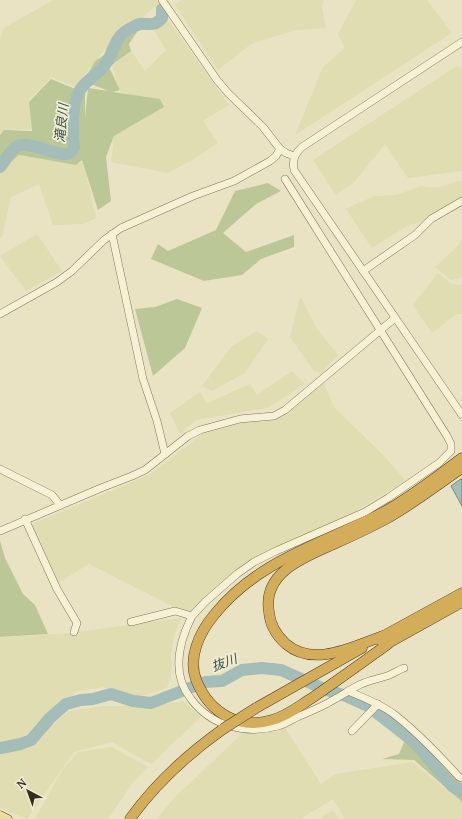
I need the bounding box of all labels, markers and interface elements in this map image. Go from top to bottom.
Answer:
water label: 滝良川 [50,101,72,143]
water label: 抜川 [209,648,241,675]
north arrow [8,771,48,811]
text: N [14,775,30,791]

